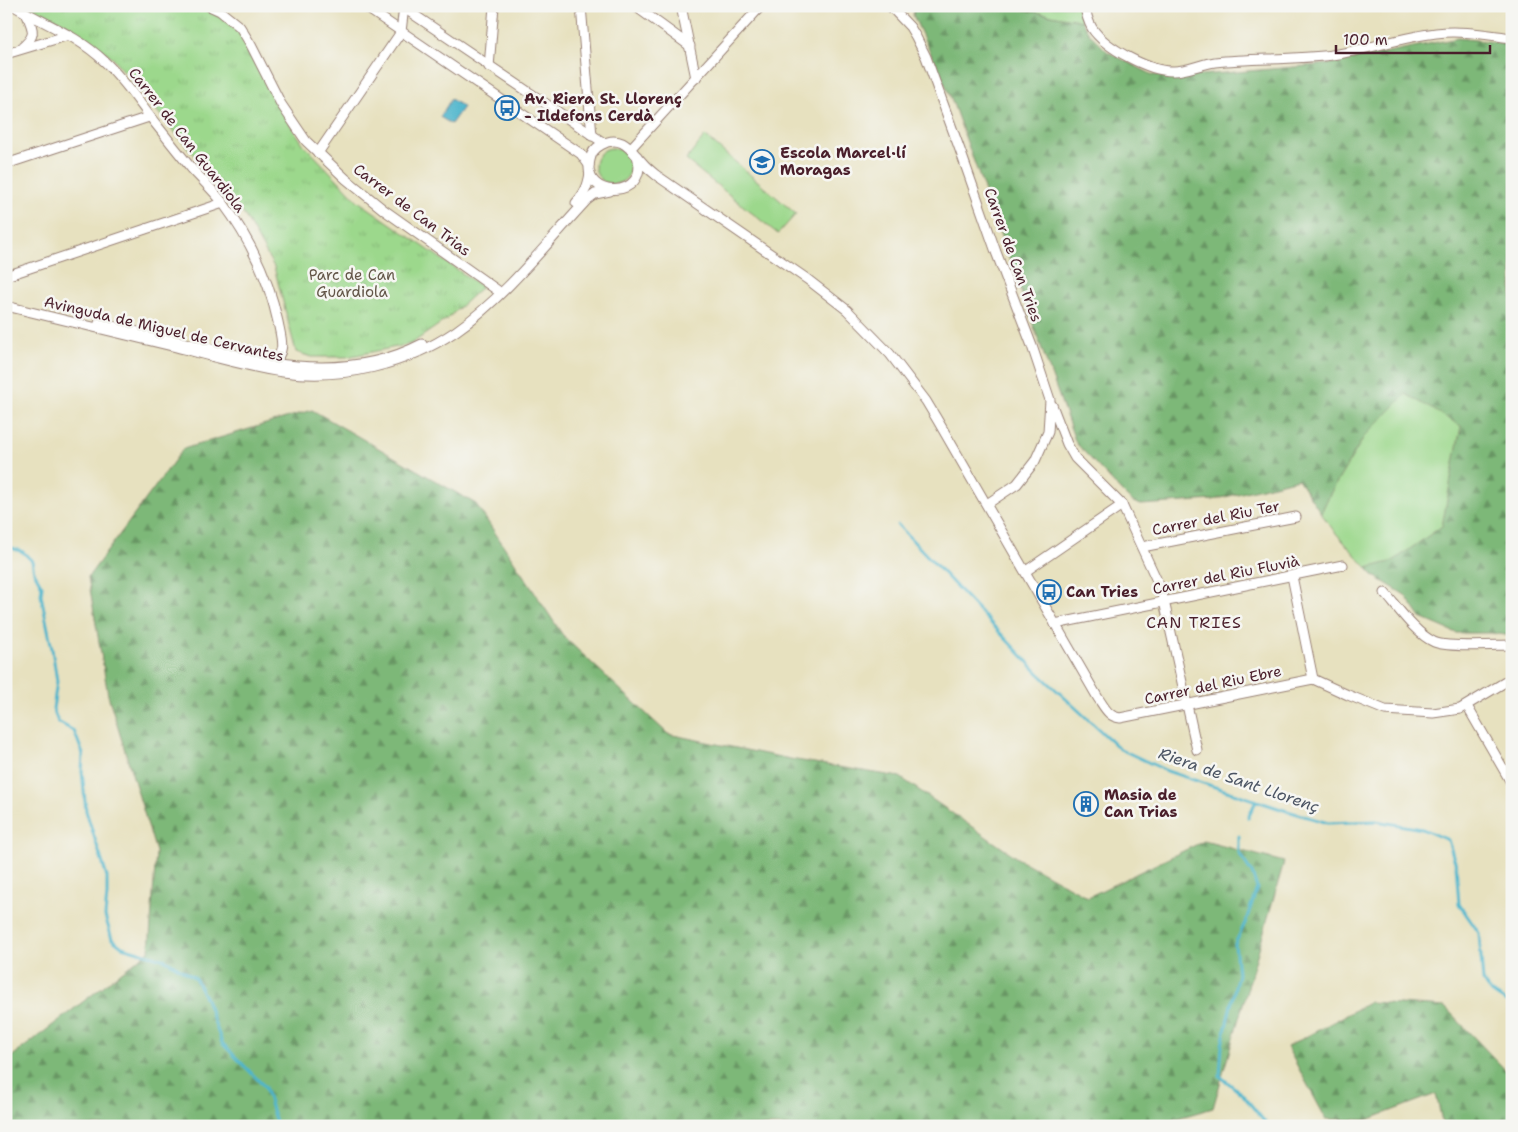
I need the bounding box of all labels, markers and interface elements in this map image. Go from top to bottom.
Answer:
scale bar [1336,22,1489,54]
text: 100 m [1343,30,1388,50]
street label: Carrer de Can Guardiola [124,63,250,217]
place label: Av. Riera St. Llorenç - Ildefons Cerdà [524,89,682,126]
bus stop icon: Av. Riera St. Llorenç - Ildefons Cerdà [494,95,520,121]
place label: Escola Marcel·lí Moragas [780,143,906,180]
school or university icon: Escola Marcel·lí Moragas [749,149,775,175]
street label: Carrer de Can Trias [349,159,475,261]
street label: Carrer de Can Tries [979,185,1047,325]
park label: Parc de Can Guardiola [309,265,395,302]
street label: Avinguda de Miguel de Cervantes [42,292,286,366]
street label: Carrer del Riu Ter [1150,496,1282,540]
street label: Carrer del Riu Fluvià [1151,551,1302,599]
bus stop icon: Can Tries [1036,579,1062,605]
place label: Can Tries [1066,582,1138,602]
district label: CAN TRIES [1146,612,1242,633]
street label: Carrer del Riu Ebre [1143,661,1283,709]
water label: Riera de Sant Llorenç [1156,743,1322,817]
place label: Masia de Can Trias [1104,785,1177,822]
building icon: Masia de Can Trias [1073,791,1099,817]

